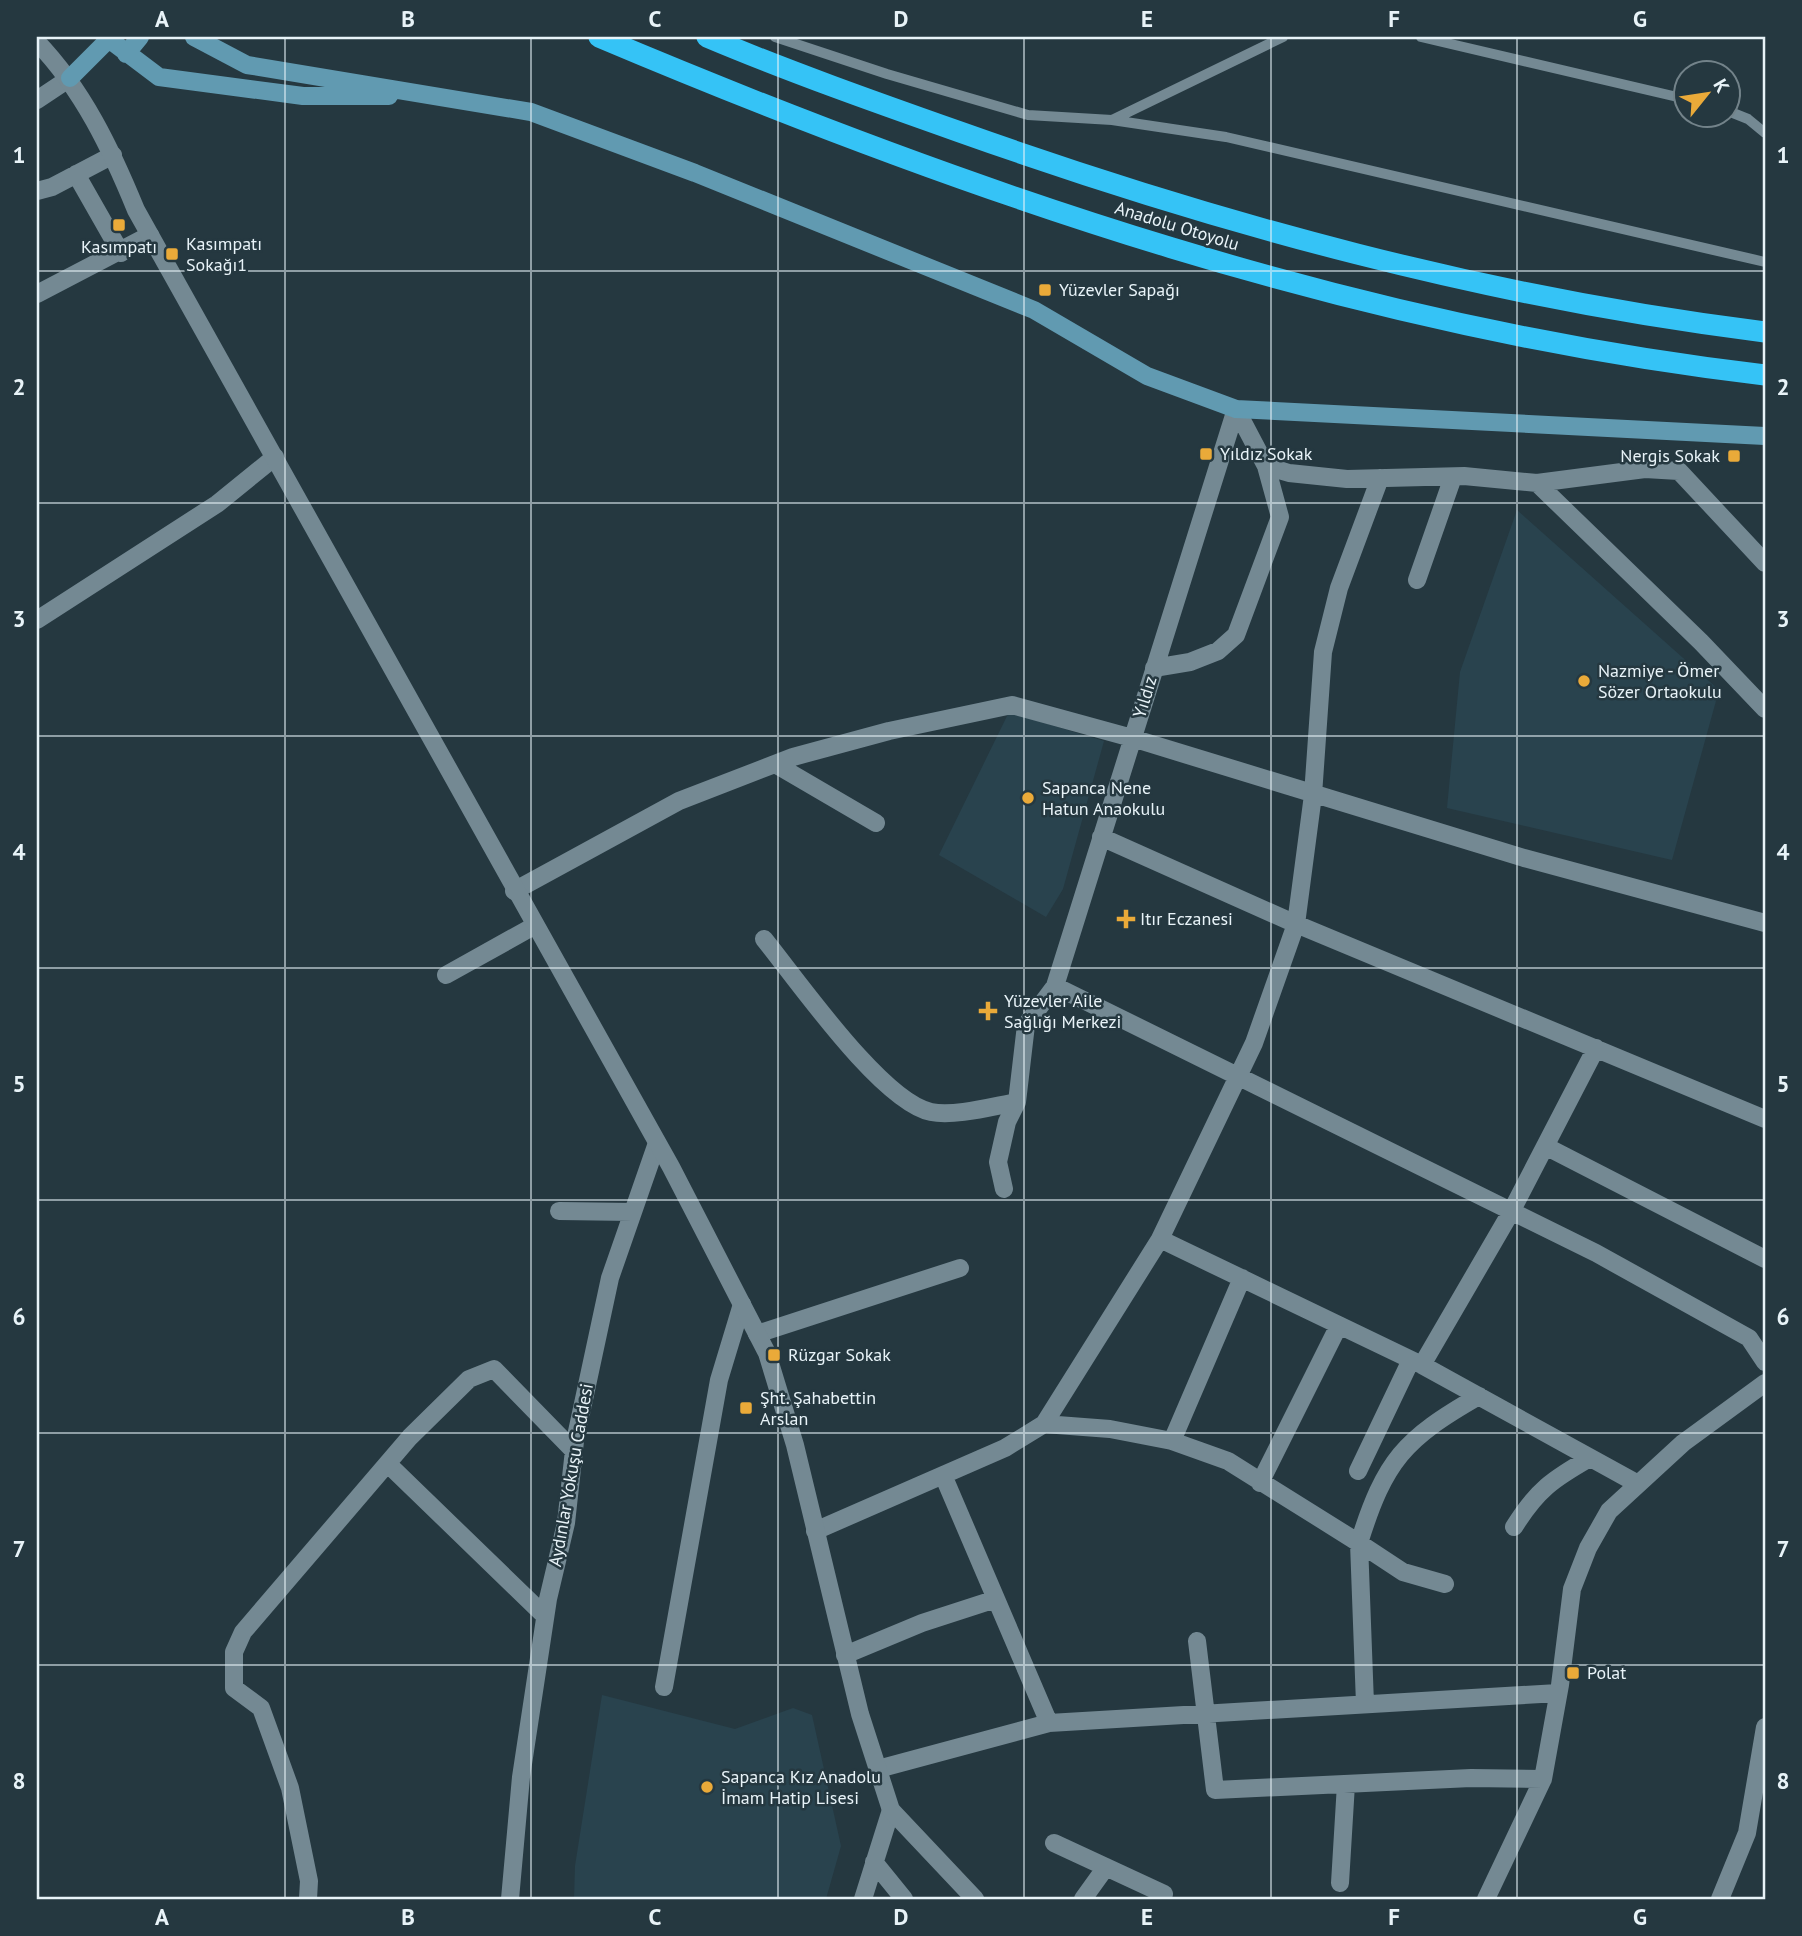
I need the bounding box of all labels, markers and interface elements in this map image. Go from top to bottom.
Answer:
text: A [155,4,169,33]
text: B [401,4,415,33]
text: C [649,4,662,33]
text: D [894,4,908,33]
text: E [1141,4,1153,33]
text: F [1388,4,1400,33]
text: G [1633,4,1647,33]
north arrow [1672,60,1742,130]
text: K [1708,74,1735,97]
text: 1 [12,140,26,169]
text: 1 [1776,140,1790,169]
street label: Anadolu Otoyolu [1112,196,1242,255]
marker: Kasımpatı [111,217,127,233]
place label: Kasımpatı Sokağı1 [186,232,262,276]
place label: Kasımpatı [81,235,157,258]
marker: Kasımpatı Sokağı1 [164,246,180,262]
place label: Yüzevler Sapağı [1059,278,1180,301]
marker: Yüzevler Sapağı [1037,282,1053,298]
text: 2 [12,372,26,401]
text: 2 [1776,372,1790,401]
place label: Yıldız Sokak [1220,442,1313,465]
place label: Nergis Sokak [1620,444,1720,467]
marker: Yıldız Sokak [1198,446,1214,462]
marker: Nergis Sokak [1726,448,1742,464]
text: 3 [12,604,26,633]
text: 3 [1776,604,1790,633]
place label: Nazmiye - Ömer Sözer Ortaokulu [1598,659,1722,703]
street label: Yıldız [1127,673,1162,721]
marker: Nazmiye - Ömer Sözer Ortaokulu [1576,673,1592,689]
place label: Sapanca Nene Hatun Anaokulu [1042,776,1165,820]
marker: Sapanca Nene Hatun Anaokulu [1020,790,1036,806]
text: 4 [12,837,26,866]
text: 4 [1776,837,1790,866]
place label: Itır Eczanesi [1140,907,1233,930]
marker: Itır Eczanesi [1118,911,1134,927]
place label: Yüzevler Aile Sağlığı Merkezi [1004,989,1121,1033]
marker: Yüzevler Aile Sağlığı Merkezi [978,1001,998,1021]
text: 5 [12,1069,26,1098]
text: 5 [1776,1069,1790,1098]
text: 6 [12,1302,26,1331]
text: 6 [1776,1302,1790,1331]
place label: Rüzgar Sokak [788,1343,891,1366]
marker: Rüzgar Sokak [766,1347,782,1363]
street label: Aydınlar Yokuşu Caddesi [543,1382,598,1568]
place label: Şht. Şahabettin Arslan [760,1386,876,1430]
marker: Şht. Şahabettin Arslan [738,1400,754,1416]
text: 7 [12,1534,26,1563]
text: 7 [1776,1534,1790,1563]
place label: Polat [1587,1661,1626,1684]
marker: Polat [1565,1665,1581,1681]
place label: Sapanca Kız Anadolu İmam Hatip Lisesi [721,1765,881,1809]
text: 8 [12,1766,26,1795]
text: 8 [1776,1766,1790,1795]
marker: Sapanca Kız Anadolu İmam Hatip Lisesi [699,1779,715,1795]
text: A [155,1902,169,1931]
text: B [401,1902,415,1931]
text: C [649,1902,662,1931]
text: D [894,1902,908,1931]
text: E [1141,1902,1153,1931]
text: F [1388,1902,1400,1931]
text: G [1633,1902,1647,1931]

